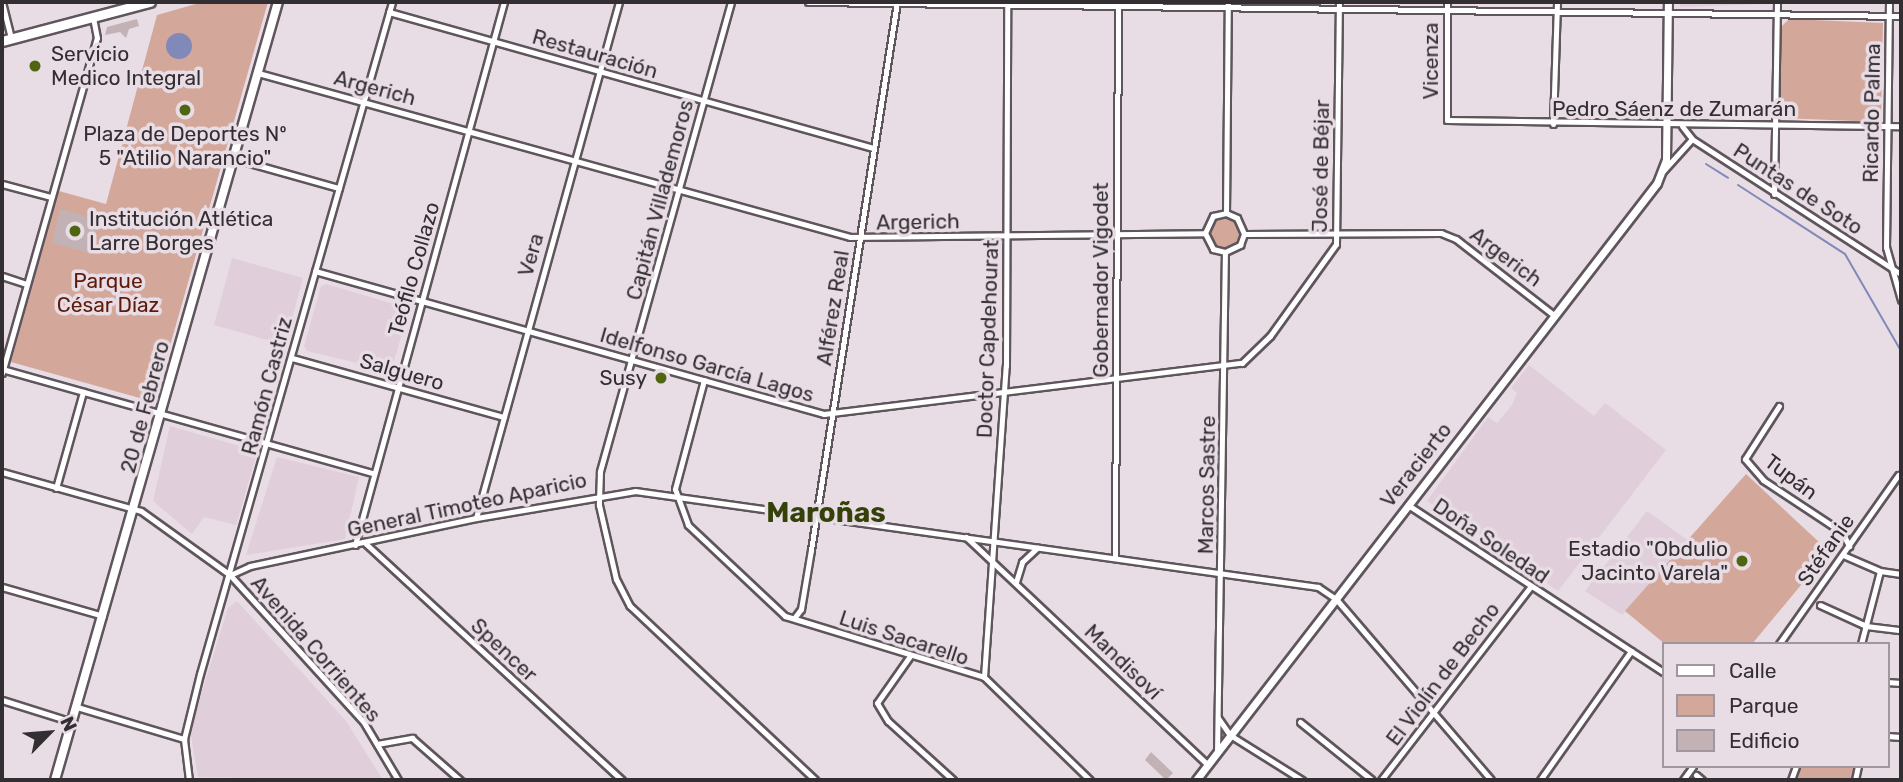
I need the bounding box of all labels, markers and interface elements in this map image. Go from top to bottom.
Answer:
street label: Vicenza [1418,22,1444,100]
street label: Restauración [529,24,661,84]
place label: Servicio Medico Integral [51,41,201,91]
street label: Ricardo Palma [1858,43,1886,183]
marker: Servicio Medico Integral [25,56,45,76]
street label: Argerich [331,65,419,111]
street label: Pedro Sáenz de Zumarán [1552,96,1796,122]
street label: Capitán Villademoros [621,97,699,303]
street label: José de Béjar [1307,99,1335,233]
marker: Plaza de Deportes Nº 5 "Atilio Narancio" [177,102,193,118]
place label: Plaza de Deportes Nº 5 "Atilio Narancio" [83,121,287,171]
street label: Puntas de Soto [1729,138,1867,240]
street label: Gobernador Vigodet [1088,182,1114,378]
street label: Teófilo Collazo [383,199,445,339]
place label: Institución Atlética Larre Borges [89,206,274,256]
street label: Argerich [876,209,960,235]
street label: Argerich [1465,222,1547,292]
marker: Institución Atlética Larre Borges [67,223,83,239]
street label: Vera [513,230,549,280]
street label: Doctor Capdehourat [972,239,1004,439]
street label: Alférez Real [811,249,855,367]
park label: Parque César Díaz [56,268,160,318]
street label: Ramón Castriz [236,314,298,458]
street label: Idelfonso García Lagos [597,322,817,408]
street label: 20 de Febrero [115,338,175,476]
street label: Salguero [357,348,447,396]
place label: Susy [599,365,647,391]
marker: Susy [653,370,669,386]
street label: Marcos Sastre [1193,415,1221,555]
street label: Veracierto [1375,418,1457,512]
street label: Tupán [1759,449,1823,505]
street label: General Timoteo Aparicio [344,467,590,543]
street label: Doña Soledad [1428,493,1554,589]
district label: Maroñas [766,496,886,530]
street label: Stéfanie [1792,509,1860,591]
place label: Estadio "Obdulio Jacinto Varela" [1568,536,1728,586]
marker: Estadio "Obdulio Jacinto Varela" [1734,553,1750,569]
street label: Avenida Corrientes [246,571,386,727]
street label: El Violín de Becho [1381,597,1505,751]
street label: Luis Sacarello [836,605,972,671]
street label: Spencer [466,613,542,687]
street label: Mandisoví [1079,619,1167,705]
legend [1661,642,1889,768]
text: Calle [1729,658,1777,683]
text: Parque [1729,693,1799,718]
north arrow [14,698,84,768]
text: N [55,713,82,735]
text: Edificio [1729,728,1799,753]

